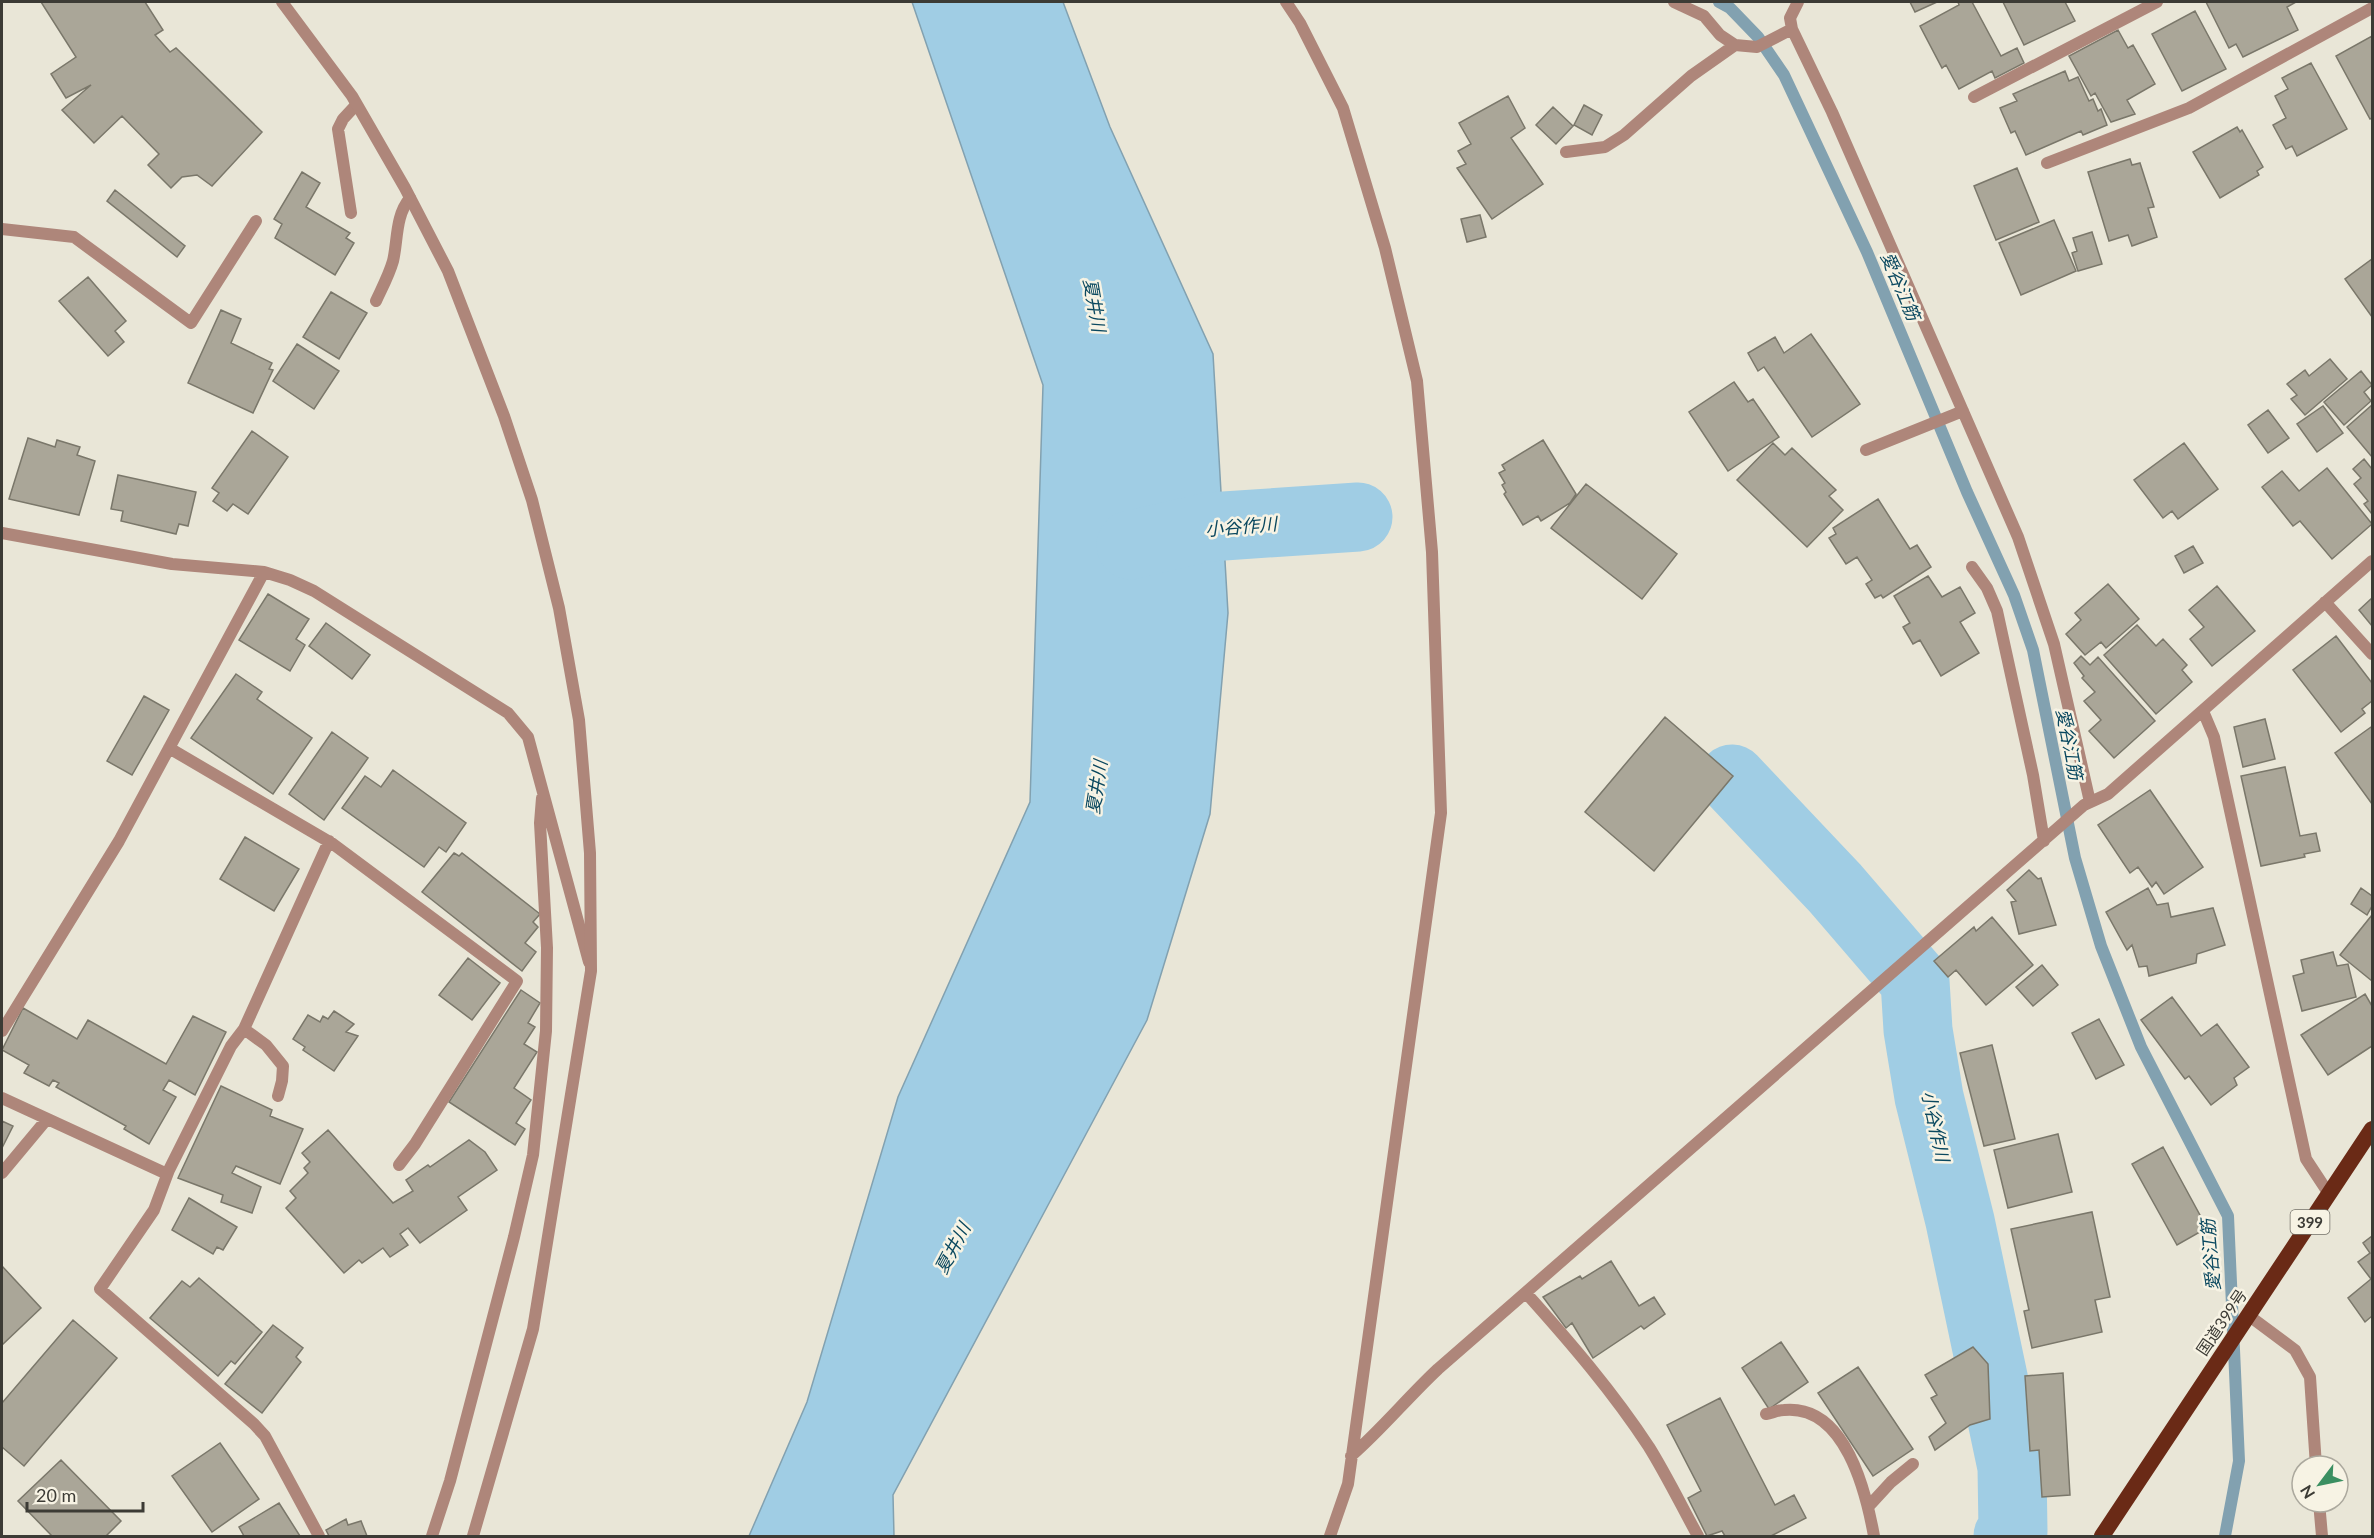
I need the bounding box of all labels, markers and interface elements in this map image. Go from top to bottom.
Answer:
water label: 愛谷江筋 [1877,249,1926,326]
water label: 夏井川 [1079,277,1111,335]
water label: 小谷作川 [1204,512,1280,540]
water label: 愛谷江筋 [2052,707,2088,784]
water label: 夏井川 [1081,757,1111,815]
water label: 小谷作川 [1918,1088,1955,1165]
road number: 399 [2290,1210,2330,1234]
water label: 愛谷江筋 [2196,1215,2224,1292]
water label: 夏井川 [930,1217,975,1277]
street label: 国道399号 [2192,1285,2250,1359]
north arrow [2290,1454,2350,1514]
scale bar [27,1475,142,1513]
text: N [2296,1482,2318,1502]
text: 20 m [36,1484,76,1506]

